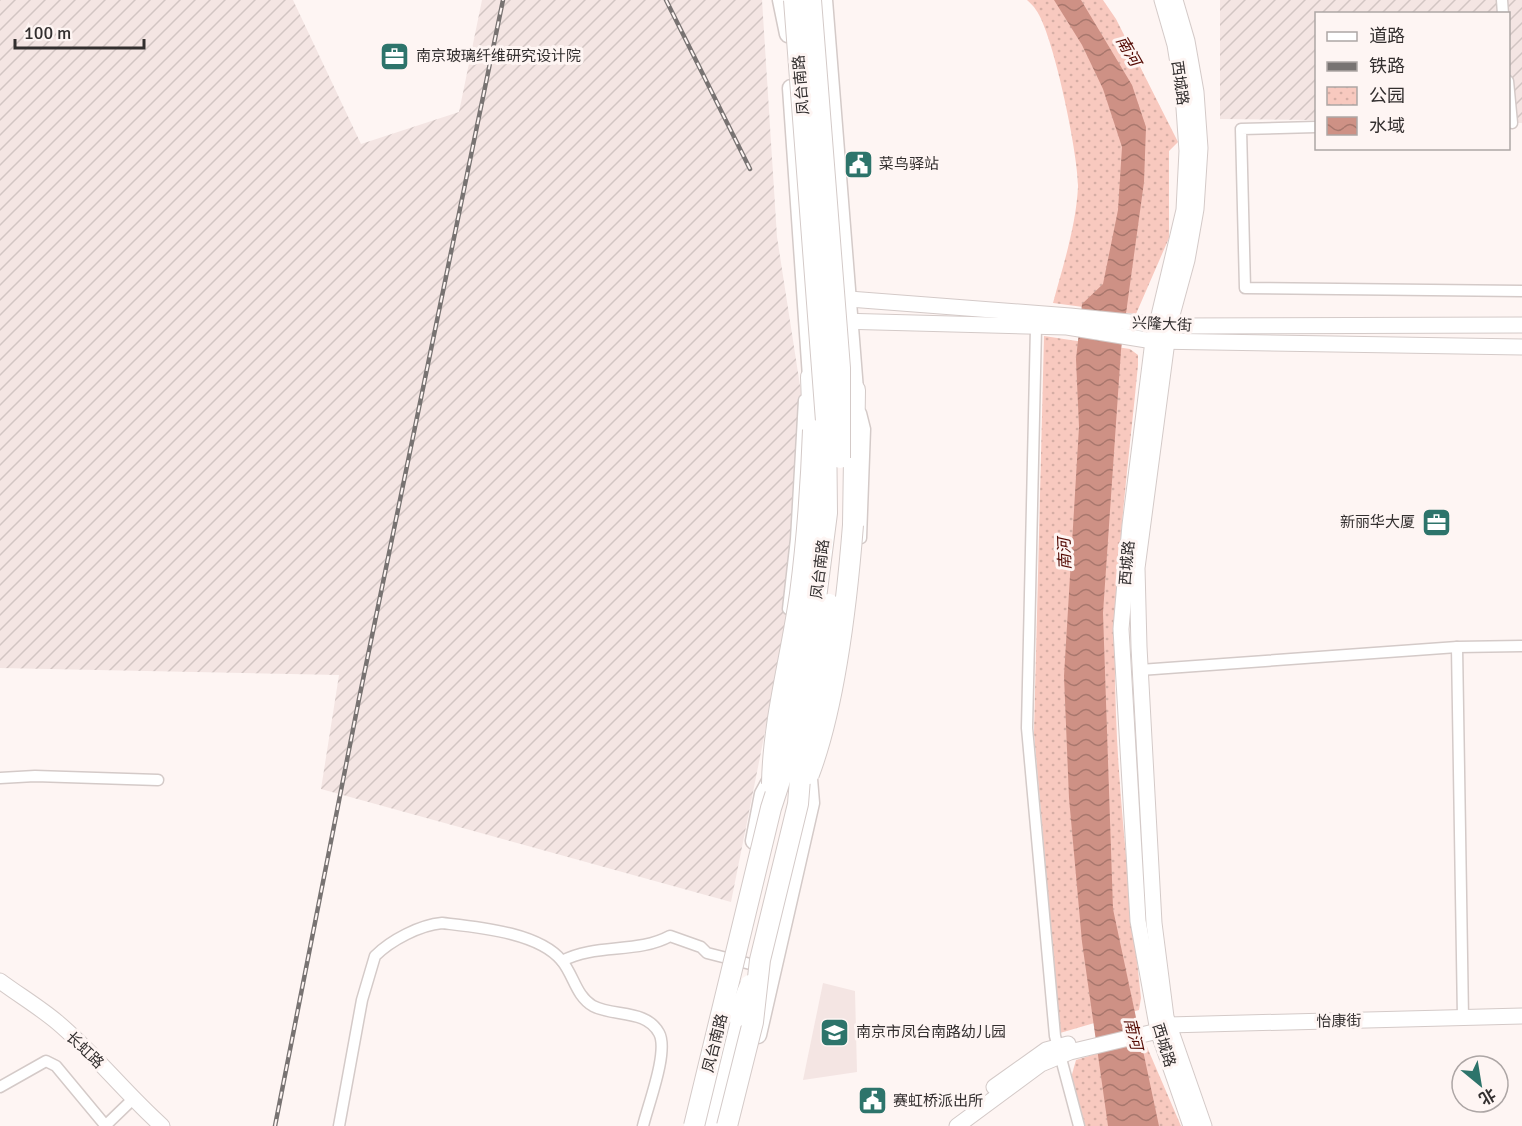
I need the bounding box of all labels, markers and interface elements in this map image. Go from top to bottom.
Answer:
scale bar [15,12,144,50]
legend [1315,12,1510,150]
text: 100 m [24,22,71,44]
text: 道路 [1369,25,1405,47]
water label: 南河 [1111,32,1146,72]
office icon: 南京玻璃纤维研究设计院 [379,40,411,72]
place label: 南京玻璃纤维研究设计院 [416,47,581,65]
street label: 凤台南路 [789,54,813,116]
text: 铁路 [1369,55,1405,77]
street label: 西城路 [1168,59,1192,107]
text: 公园 [1369,85,1405,107]
text: 水域 [1369,115,1405,137]
public building icon: 菜鸟驿站 [842,148,874,180]
place label: 菜鸟驿站 [879,155,939,173]
street label: 兴隆大街 [1132,313,1192,335]
office icon: 新丽华大厦 [1420,506,1452,538]
place label: 新丽华大厦 [1340,513,1415,531]
water label: 南河 [1054,535,1076,570]
street label: 凤台南路 [807,538,833,600]
street label: 西城路 [1116,540,1138,586]
street label: 凤台南路 [699,1012,731,1074]
street label: 怡康街 [1316,1012,1362,1030]
school or university icon: 南京市凤台南路幼儿园 [819,1016,851,1048]
water label: 南河 [1120,1016,1147,1055]
street label: 西城路 [1149,1021,1179,1069]
place label: 南京市凤台南路幼儿园 [856,1023,1006,1041]
street label: 长虹路 [63,1028,107,1072]
north arrow [1450,1054,1510,1114]
text: 北 [1475,1083,1499,1109]
public building icon: 赛虹桥派出所 [856,1085,888,1117]
place label: 赛虹桥派出所 [893,1092,983,1110]

